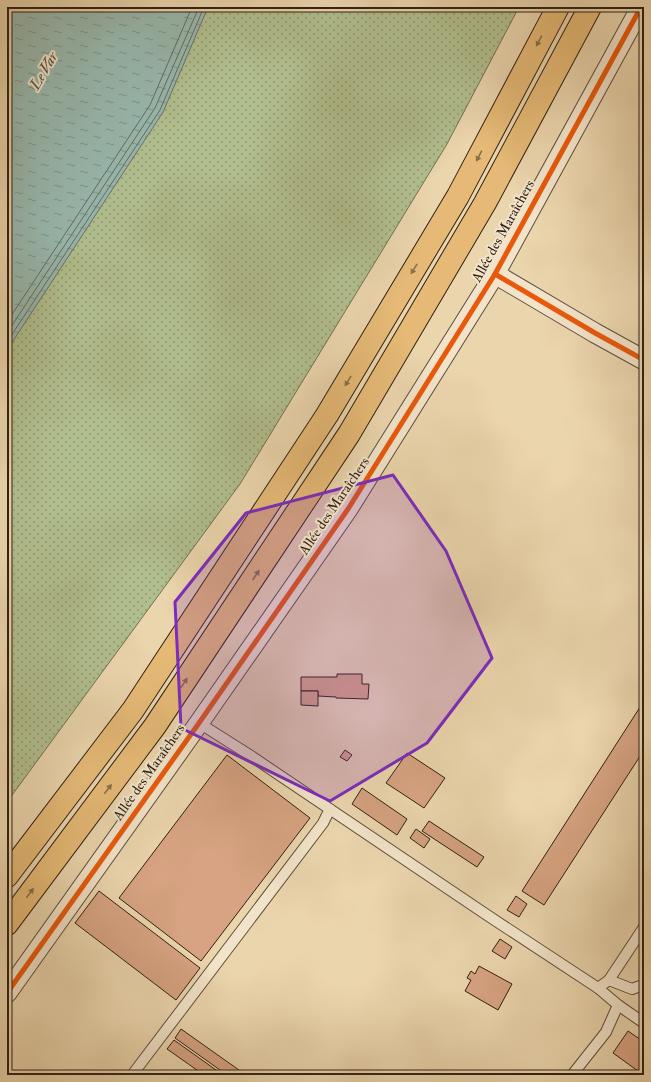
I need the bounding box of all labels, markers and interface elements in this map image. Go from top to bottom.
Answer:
one-way arrow [536,36,543,47]
water label: Le Var [25,48,63,94]
one-way arrow [475,151,482,162]
street label: Allée des Maraîchers [467,177,538,286]
one-way arrow [411,263,418,275]
one-way arrow [344,375,351,387]
street label: Allée des Maraîchers [295,454,373,559]
one-way arrow [252,570,260,580]
one-way arrow [180,678,188,688]
street label: Allée des Maraîchers [109,720,189,824]
one-way arrow [104,783,112,794]
one-way arrow [26,888,34,898]

